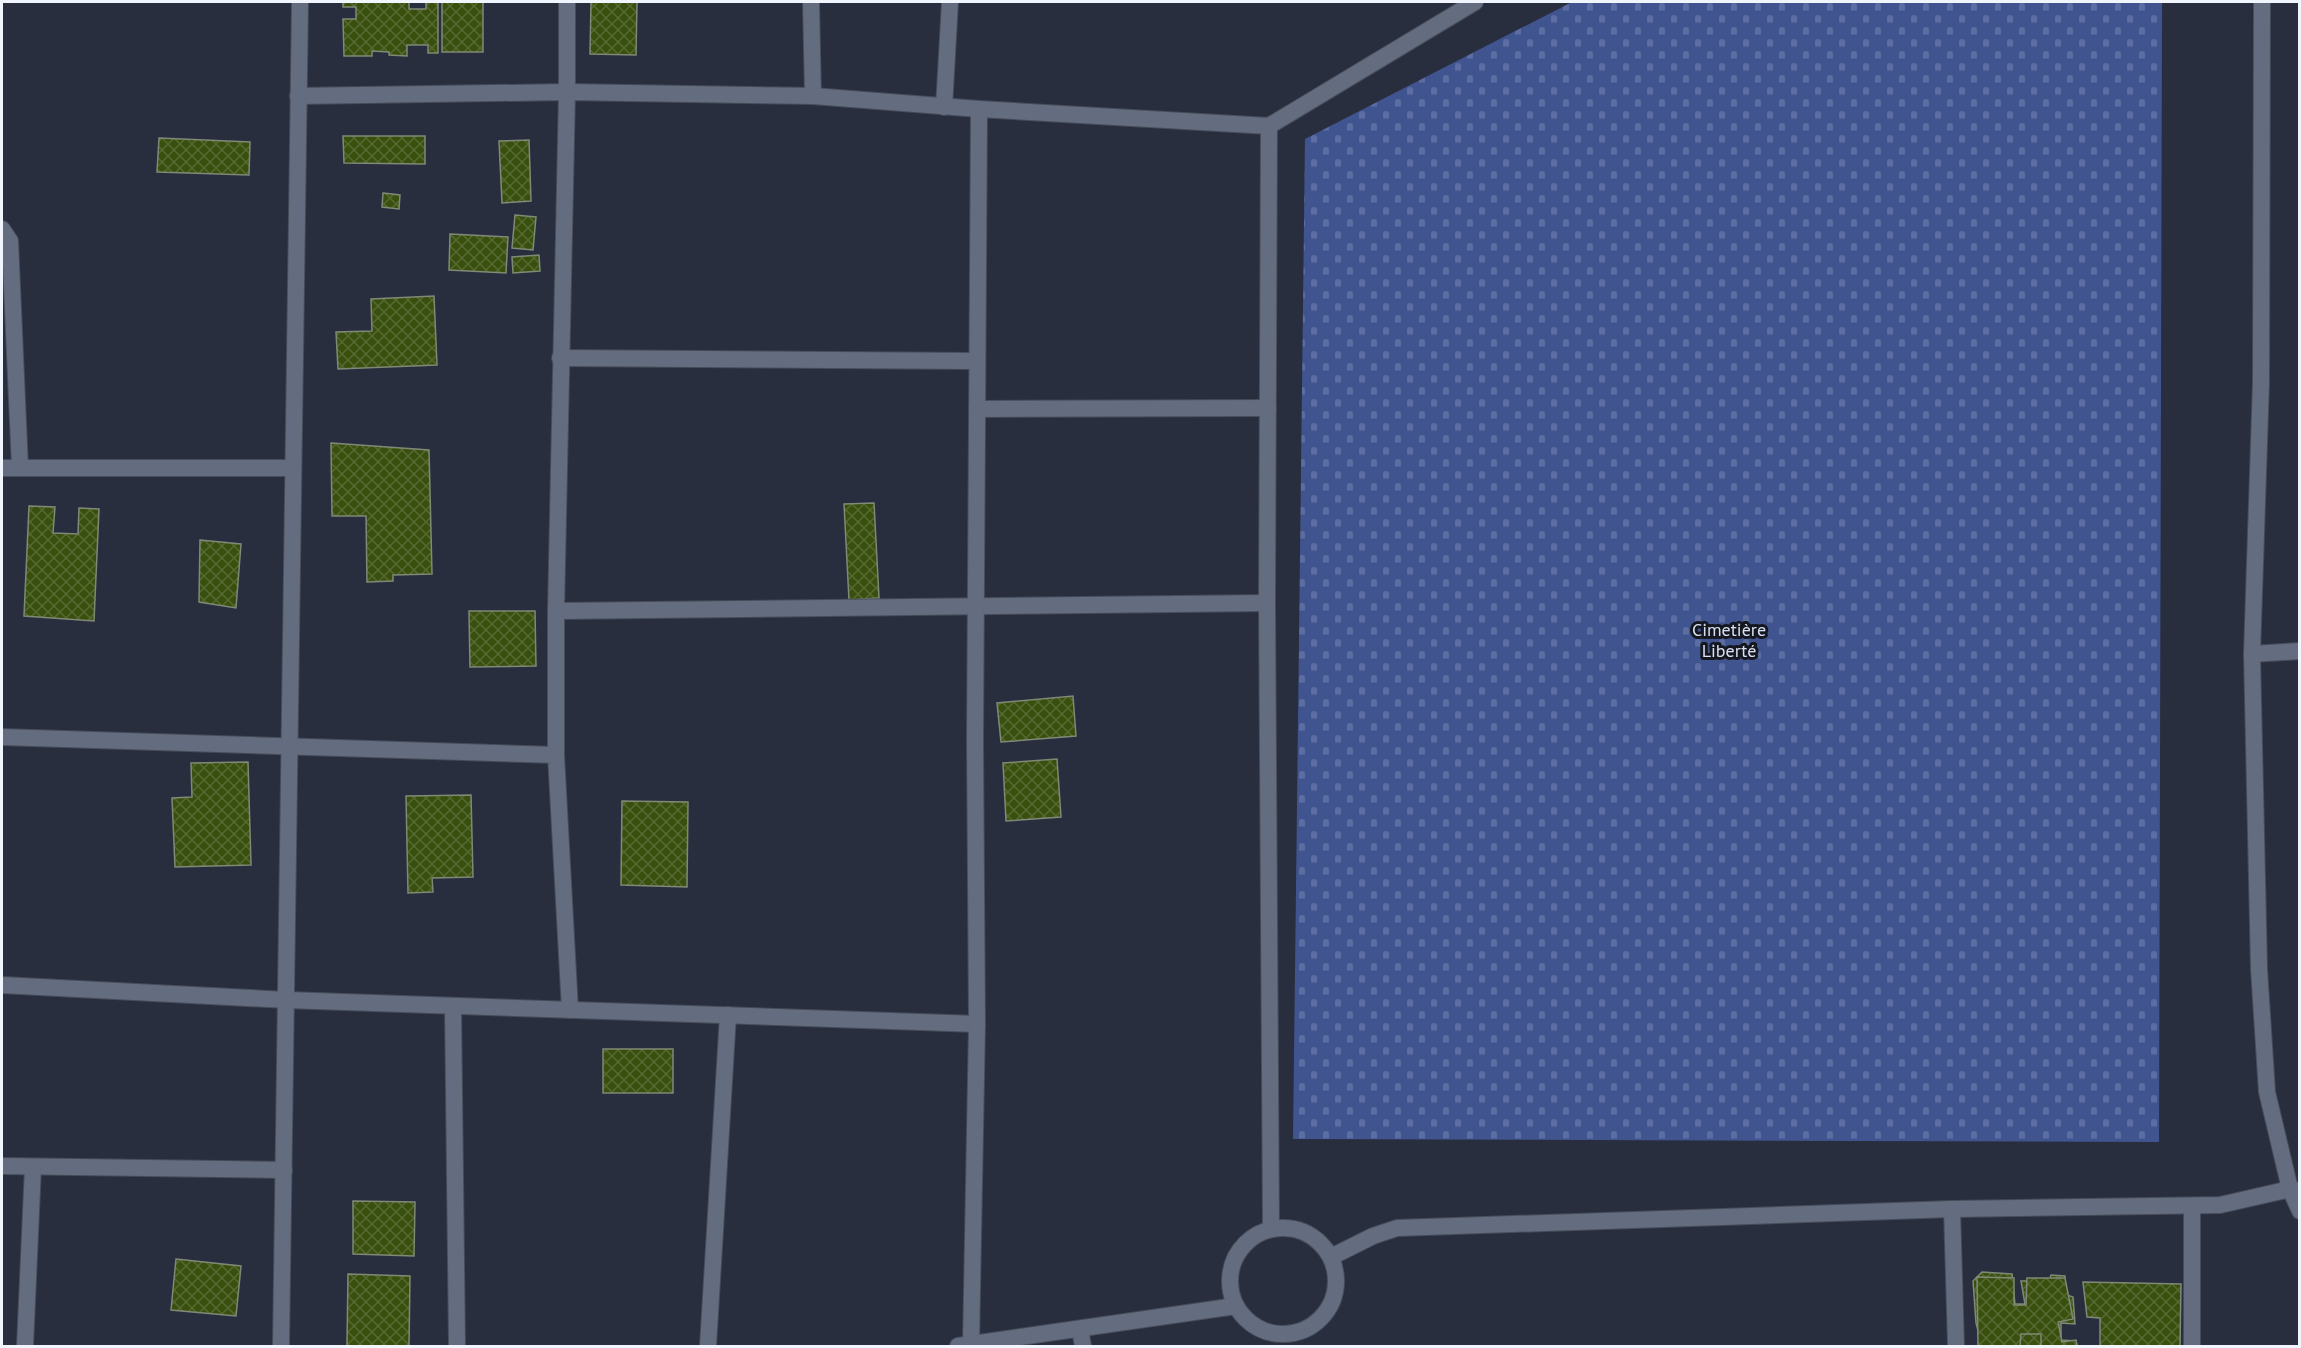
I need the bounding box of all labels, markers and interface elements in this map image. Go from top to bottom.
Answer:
park label: Cimetière Liberté [1692,618,1766,662]

